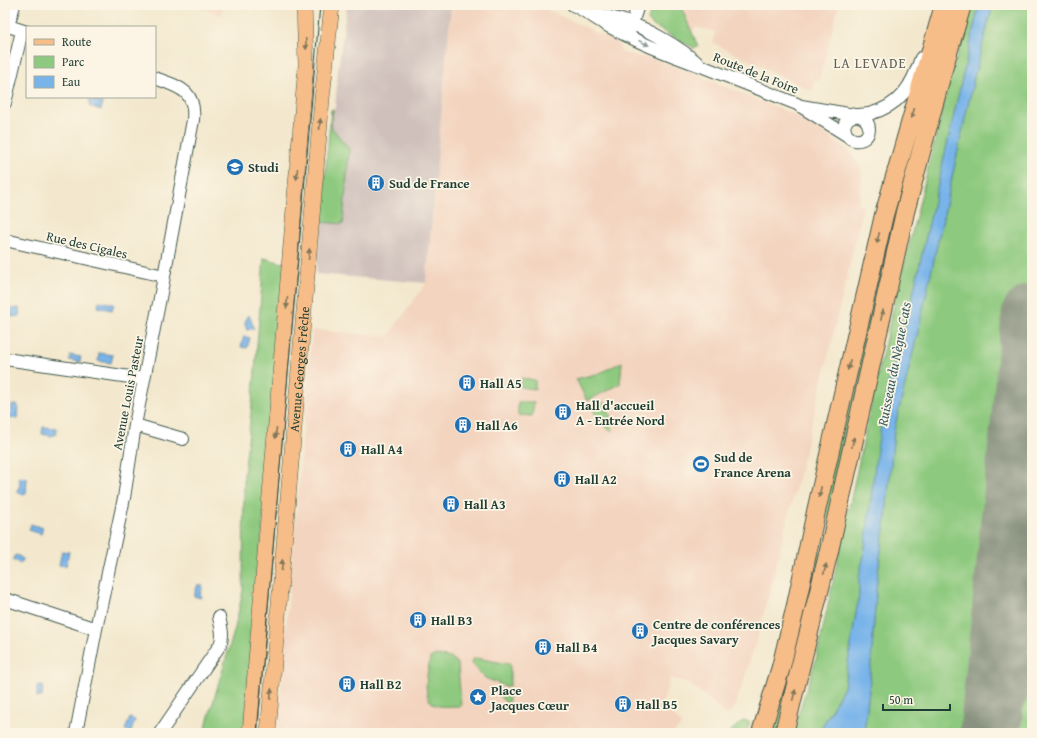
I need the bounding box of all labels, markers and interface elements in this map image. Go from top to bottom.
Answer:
legend [26,26,156,98]
text: Route [62,33,92,50]
one-way arrow [302,38,309,50]
one-way arrow [638,40,649,46]
street label: Route de la Foire [710,47,802,99]
text: Parc [62,53,85,70]
district label: LA LEVADE [833,53,907,73]
text: Eau [62,73,81,90]
one-way arrow [909,107,915,119]
one-way arrow [317,118,323,130]
school or university icon: Studi [225,157,245,177]
place label: Studi [248,158,279,177]
one-way arrow [294,168,301,180]
building icon: Sud de France [366,173,386,193]
place label: Sud de France [389,174,470,193]
street label: Rue des Cigales [45,226,129,264]
one-way arrow [875,232,881,244]
one-way arrow [305,248,312,260]
one-way arrow [284,297,290,309]
water label: Ruisseau du Nègue Cats [872,300,916,429]
street label: Avenue Georges Frêche [284,306,314,433]
one-way arrow [879,309,885,321]
street label: Avenue Louis Pasteur [108,334,149,452]
one-way arrow [846,359,852,371]
building icon: Hall A5 [457,373,477,393]
place label: Hall A5 [480,374,522,393]
place label: Hall d'accueil A - Entrée Nord [576,396,665,430]
building icon: Hall d'accueil A - Entrée Nord [553,402,573,422]
building icon: Hall A6 [453,415,473,435]
place label: Hall A6 [476,416,518,435]
one-way arrow [272,427,279,439]
one-way arrow [851,436,857,448]
building icon: Hall A4 [338,439,358,459]
place label: Hall A4 [361,440,403,459]
place label: Sud de France Arena [714,448,791,482]
sports icon: Sud de France Arena [691,454,711,474]
building icon: Hall A2 [552,469,572,489]
place label: Hall A2 [575,470,617,489]
one-way arrow [817,485,823,498]
building icon: Hall A3 [441,494,461,514]
place label: Hall A3 [464,495,506,514]
one-way arrow [279,559,285,571]
one-way arrow [822,563,828,575]
building icon: Hall B3 [408,610,428,630]
place label: Hall B3 [431,611,472,630]
place label: Centre de conférences Jacques Savary [651,615,781,649]
building icon: Centre de conférences Jacques Savary [630,621,650,641]
building icon: Hall B4 [533,637,553,657]
place label: Hall B4 [556,638,598,657]
building icon: Hall B2 [337,674,357,694]
place label: Hall B2 [360,675,402,694]
place label: Place Jacques Cœur [489,681,569,715]
scale bar [883,686,950,712]
place icon: Place Jacques Cœur [468,687,488,707]
one-way arrow [268,688,274,700]
one-way arrow [791,689,797,701]
text: 50 m [889,691,913,708]
building icon: Hall B5 [613,694,633,714]
place label: Hall B5 [636,695,678,714]

